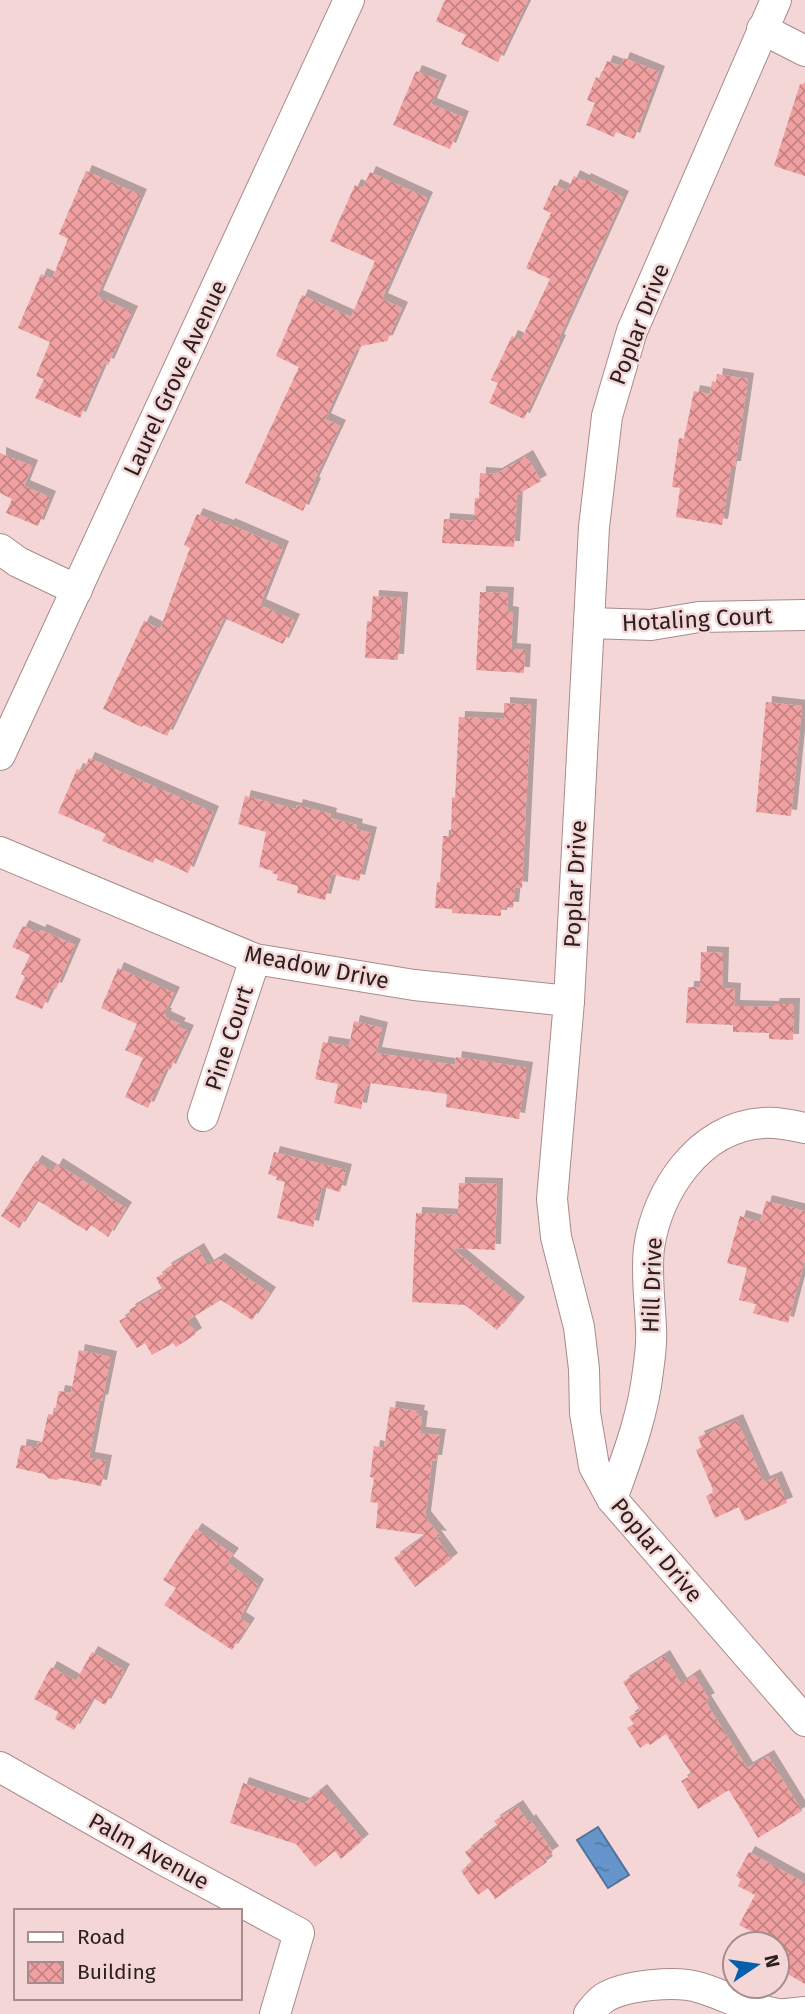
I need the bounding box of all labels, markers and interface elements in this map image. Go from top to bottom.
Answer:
street label: Poplar Drive [603,259,675,389]
street label: Laurel Grove Avenue [117,276,233,480]
street label: Hotaling Court [621,601,774,637]
street label: Poplar Drive [558,819,592,949]
street label: Meadow Drive [242,939,392,995]
street label: Pine Court [199,981,259,1094]
street label: Hill Drive [636,1237,668,1333]
street label: Poplar Drive [605,1492,709,1608]
street label: Palm Avenue [84,1806,214,1896]
legend [14,1909,242,2000]
text: Road [77,1924,125,1950]
north arrow [721,1930,791,2000]
text: N [759,1953,785,1970]
text: Building [77,1959,156,1985]

